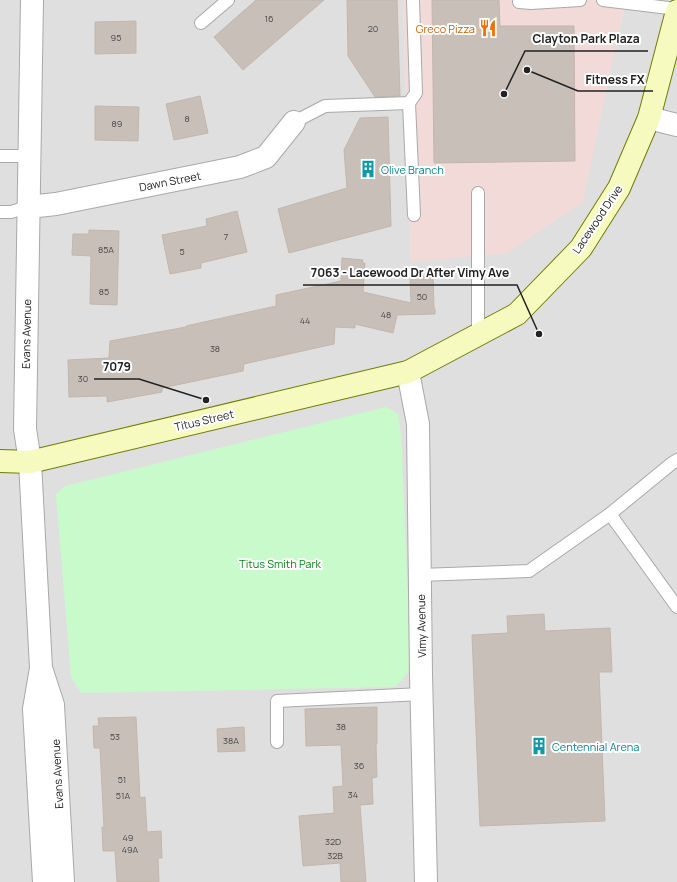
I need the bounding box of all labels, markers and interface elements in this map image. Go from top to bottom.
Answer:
house number: 16 [264,12,274,25]
restaurant icon: Greco Pizza [478,18,498,38]
place label: Greco Pizza [416,21,475,36]
house number: 20 [368,22,378,35]
callout: Clayton Park Plaza [525,27,648,51]
text: Clayton Park Plaza [532,30,640,47]
house number: 95 [111,31,121,44]
callout: Fitness FX [578,67,653,91]
text: Fitness FX [585,71,645,88]
house number: 8 [184,112,190,125]
house number: 89 [112,117,122,130]
building icon: Olive Branch [358,159,378,179]
place label: Olive Branch [381,162,444,177]
street label: Dawn Street [138,168,202,194]
street label: Lacewood Drive [569,181,626,256]
house number: 7 [224,230,229,243]
house number: 85A [98,243,114,256]
house number: 5 [179,245,185,258]
callout: 7063 - Lacewood Dr After Vimy Ave [303,261,517,285]
text: 7063 - Lacewood Dr After Vimy Ave [311,264,509,281]
house number: 85 [99,285,109,298]
house number: 50 [417,290,427,303]
street label: Evans Avenue [18,298,34,369]
house number: 48 [381,308,391,321]
house number: 44 [300,314,310,327]
house number: 38 [210,342,220,355]
callout: 7079 [94,355,139,379]
text: 7079 [103,358,131,375]
house number: 30 [78,372,88,385]
street label: Titus Street [173,406,235,434]
park label: Titus Smith Park [239,556,321,571]
street label: Vimy Avenue [413,593,429,658]
house number: 38 [336,720,346,733]
house number: 53 [110,730,120,743]
house number: 38A [223,734,239,747]
building icon: Centennial Arena [529,736,549,756]
street label: Evans Avenue [48,738,66,809]
place label: Centennial Arena [552,739,639,754]
house number: 36 [354,759,365,772]
house number: 51 [118,773,126,786]
house number: 34 [348,788,358,801]
house number: 51A [116,789,130,802]
house number: 49 [123,831,133,844]
house number: 32D [325,835,341,848]
house number: 49A [122,843,139,856]
house number: 32B [327,849,343,862]

